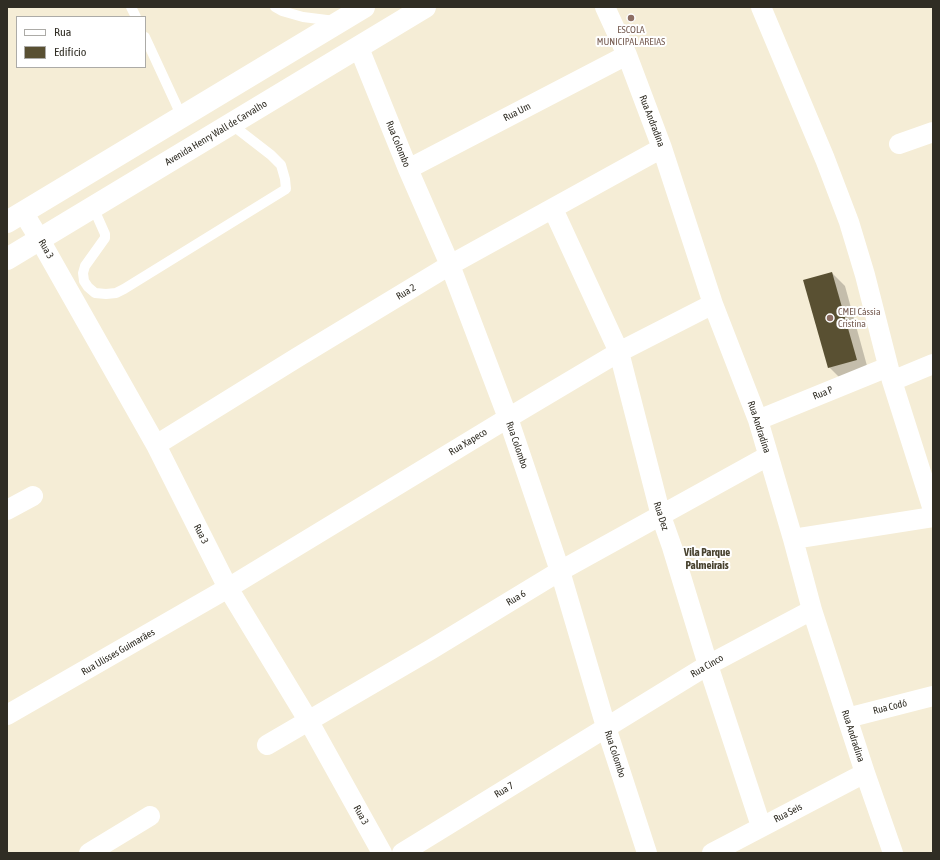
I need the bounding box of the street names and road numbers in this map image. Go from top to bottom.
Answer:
street label: Rua Andradina [637,94,667,148]
street label: Avenida Henry Wall de Carvalho [163,98,269,168]
street label: Rua Um [501,100,533,124]
street label: Rua Colombo [383,119,413,169]
street label: Rua 3 [36,237,56,261]
street label: Rua 2 [394,282,418,302]
street label: Rua P [811,384,835,402]
street label: Rua Andradina [745,399,773,455]
street label: Rua Colombo [503,420,531,470]
street label: Rua Xapeco [447,426,489,458]
street label: Rua Dez [651,500,671,532]
street label: Rua 3 [191,522,211,546]
street label: Rua 6 [504,588,528,608]
street label: Rua Ulisses Guimarães [79,626,157,678]
street label: Rua Cinco [688,652,726,680]
street label: Rua Codó [872,697,908,717]
street label: Rua Andradina [839,708,867,764]
street label: Rua Colombo [602,729,628,779]
street label: Rua 7 [492,779,516,801]
street label: Rua Seis [772,801,804,825]
street label: Rua 3 [351,803,371,827]

